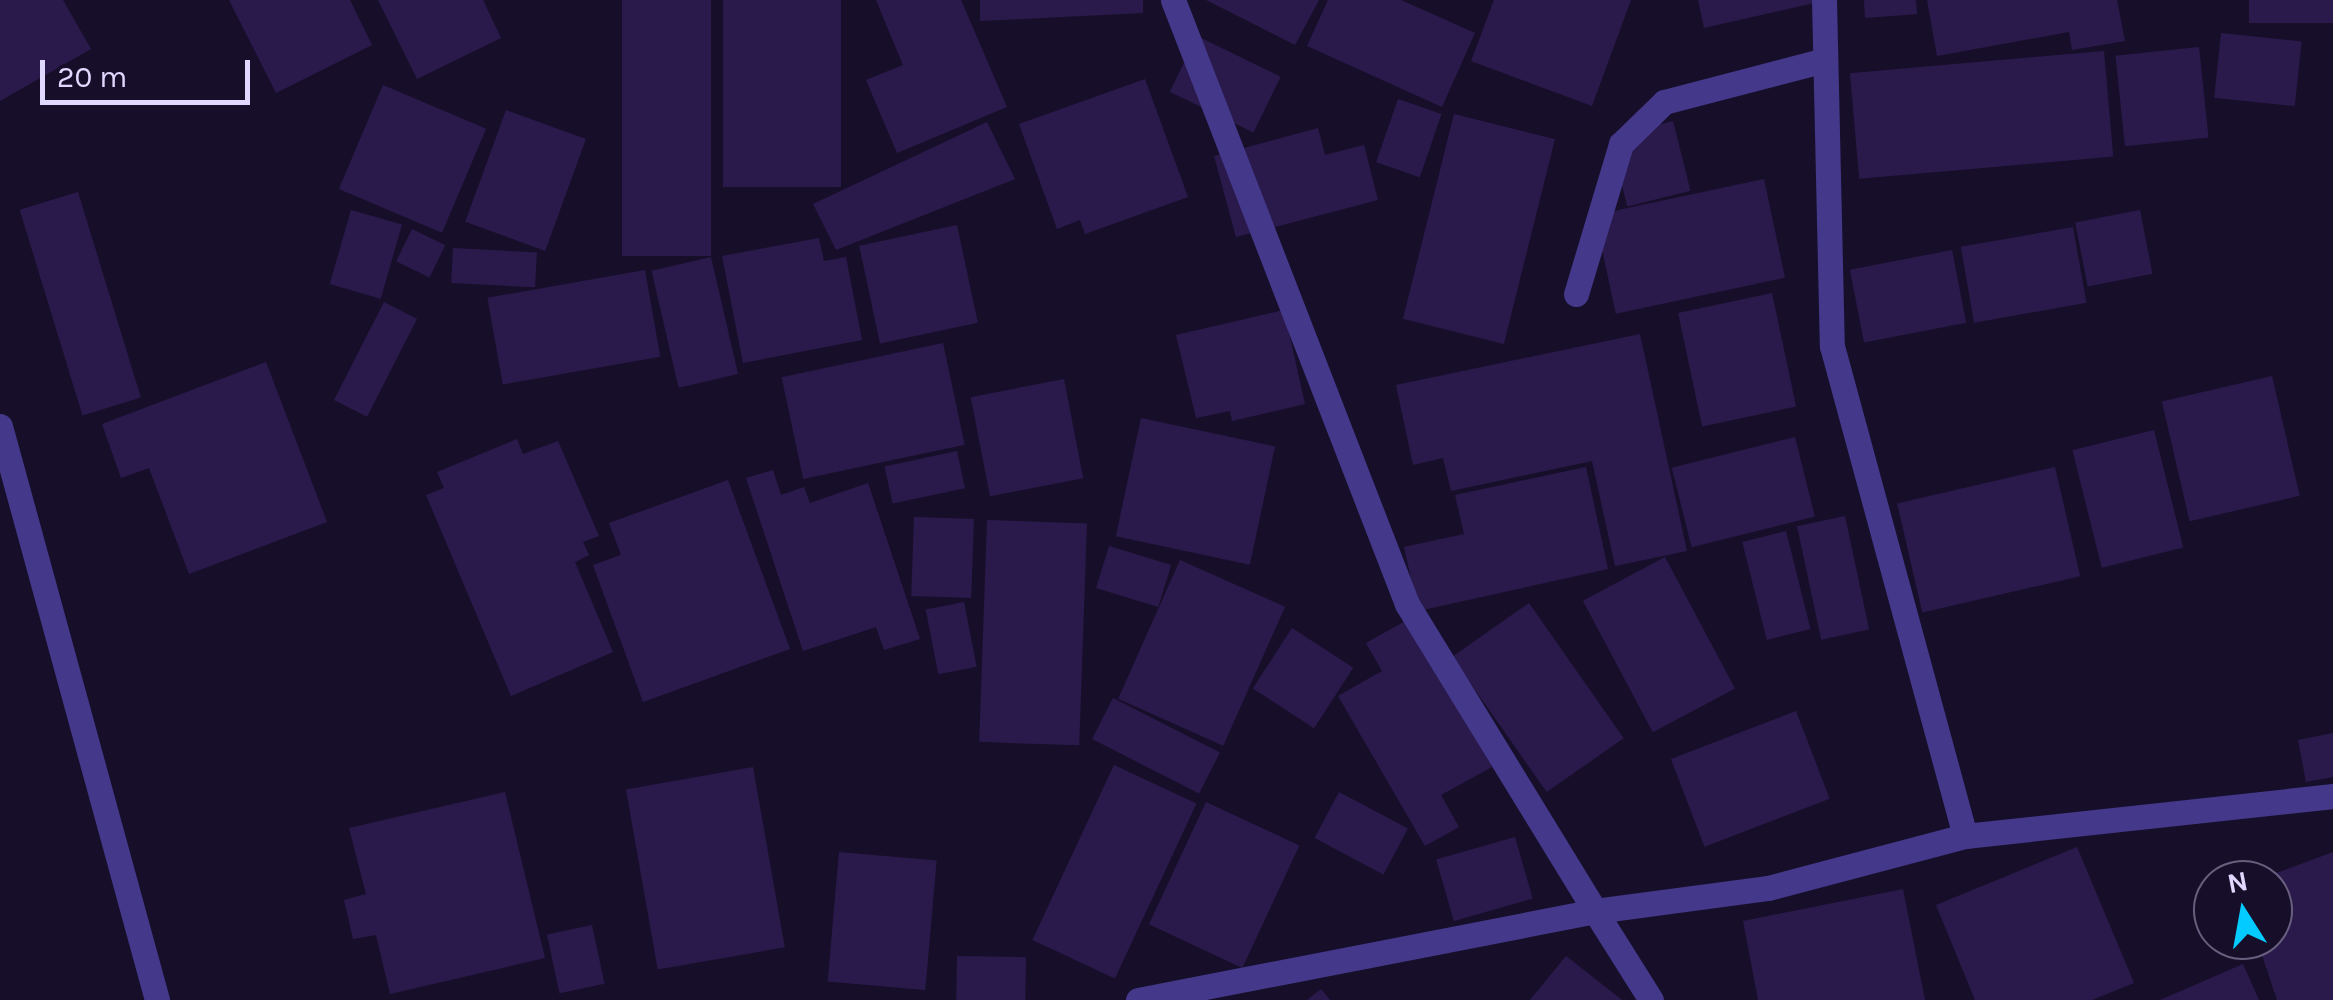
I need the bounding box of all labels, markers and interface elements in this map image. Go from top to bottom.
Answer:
scale bar [45,40,255,102]
text: 20 m [57,59,127,95]
north arrow [2193,860,2293,960]
text: N [2225,864,2251,900]

